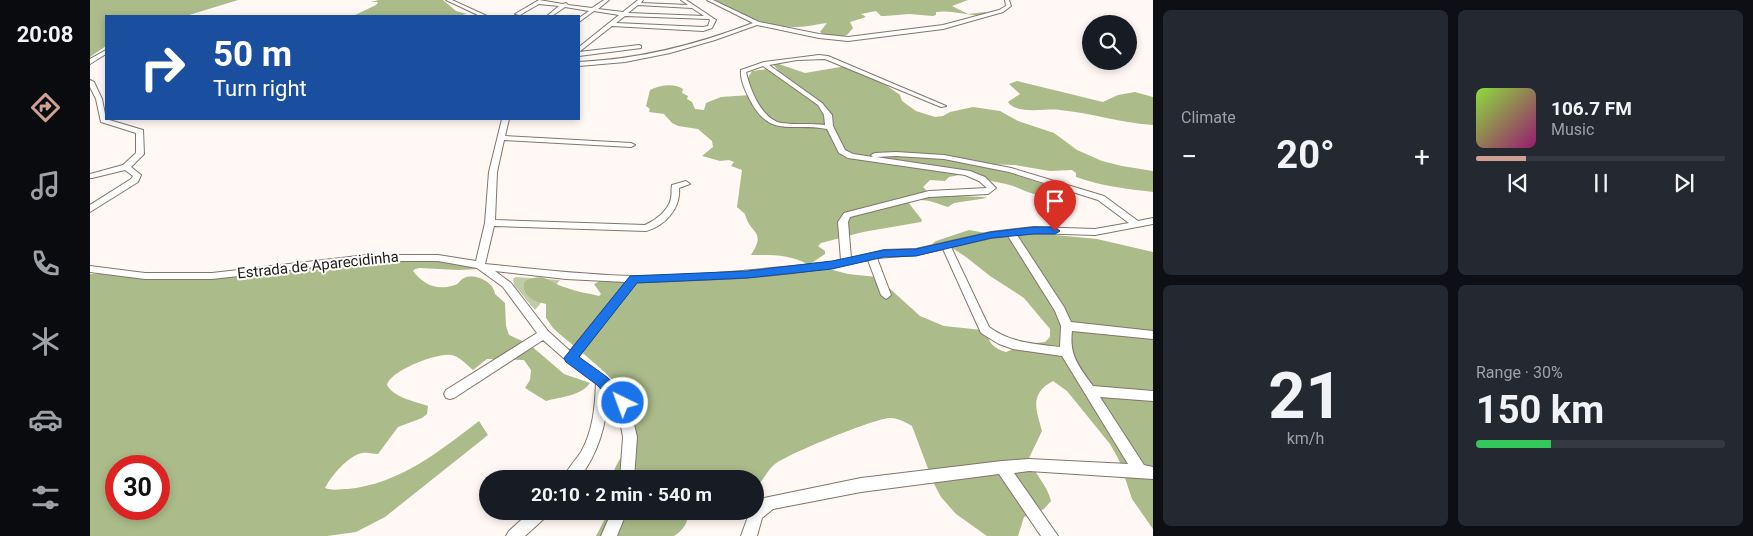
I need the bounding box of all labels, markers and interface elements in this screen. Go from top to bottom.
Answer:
map controls [1082,15,1137,70]
button: search [1082,15,1137,70]
text: 20:08 [17,22,73,47]
text: 50 m [213,34,292,75]
icon: right [130,35,195,100]
text: Turn right [213,76,307,101]
icon: directions [28,90,63,125]
text: 106.7 FM [1551,97,1632,120]
text: Climate [1181,108,1236,127]
text: Music [1551,120,1594,139]
text: 20° [1276,133,1335,177]
text: − [1181,140,1197,173]
text: + [1414,140,1430,173]
icon: music [28,168,63,203]
icon: previous [1504,169,1532,197]
icon: pause [1587,169,1615,197]
icon: next [1670,169,1698,197]
pin [1034,180,1076,231]
icon: arrive [1041,187,1069,215]
icon: phone [28,246,63,281]
street label: Estrada de Aparecidinha [236,248,400,282]
icon: climate [28,324,63,359]
text: 21 [1268,358,1343,434]
text: Range · 30% [1476,363,1563,382]
position arrow [596,376,648,428]
text: 150 km [1476,388,1604,432]
icon: car [28,402,63,437]
text: km/h [1287,429,1324,448]
speed limit sign: 30 [105,455,170,520]
icon: filters [28,480,63,515]
text: 20:10 · 2 min · 540 m [531,483,712,506]

